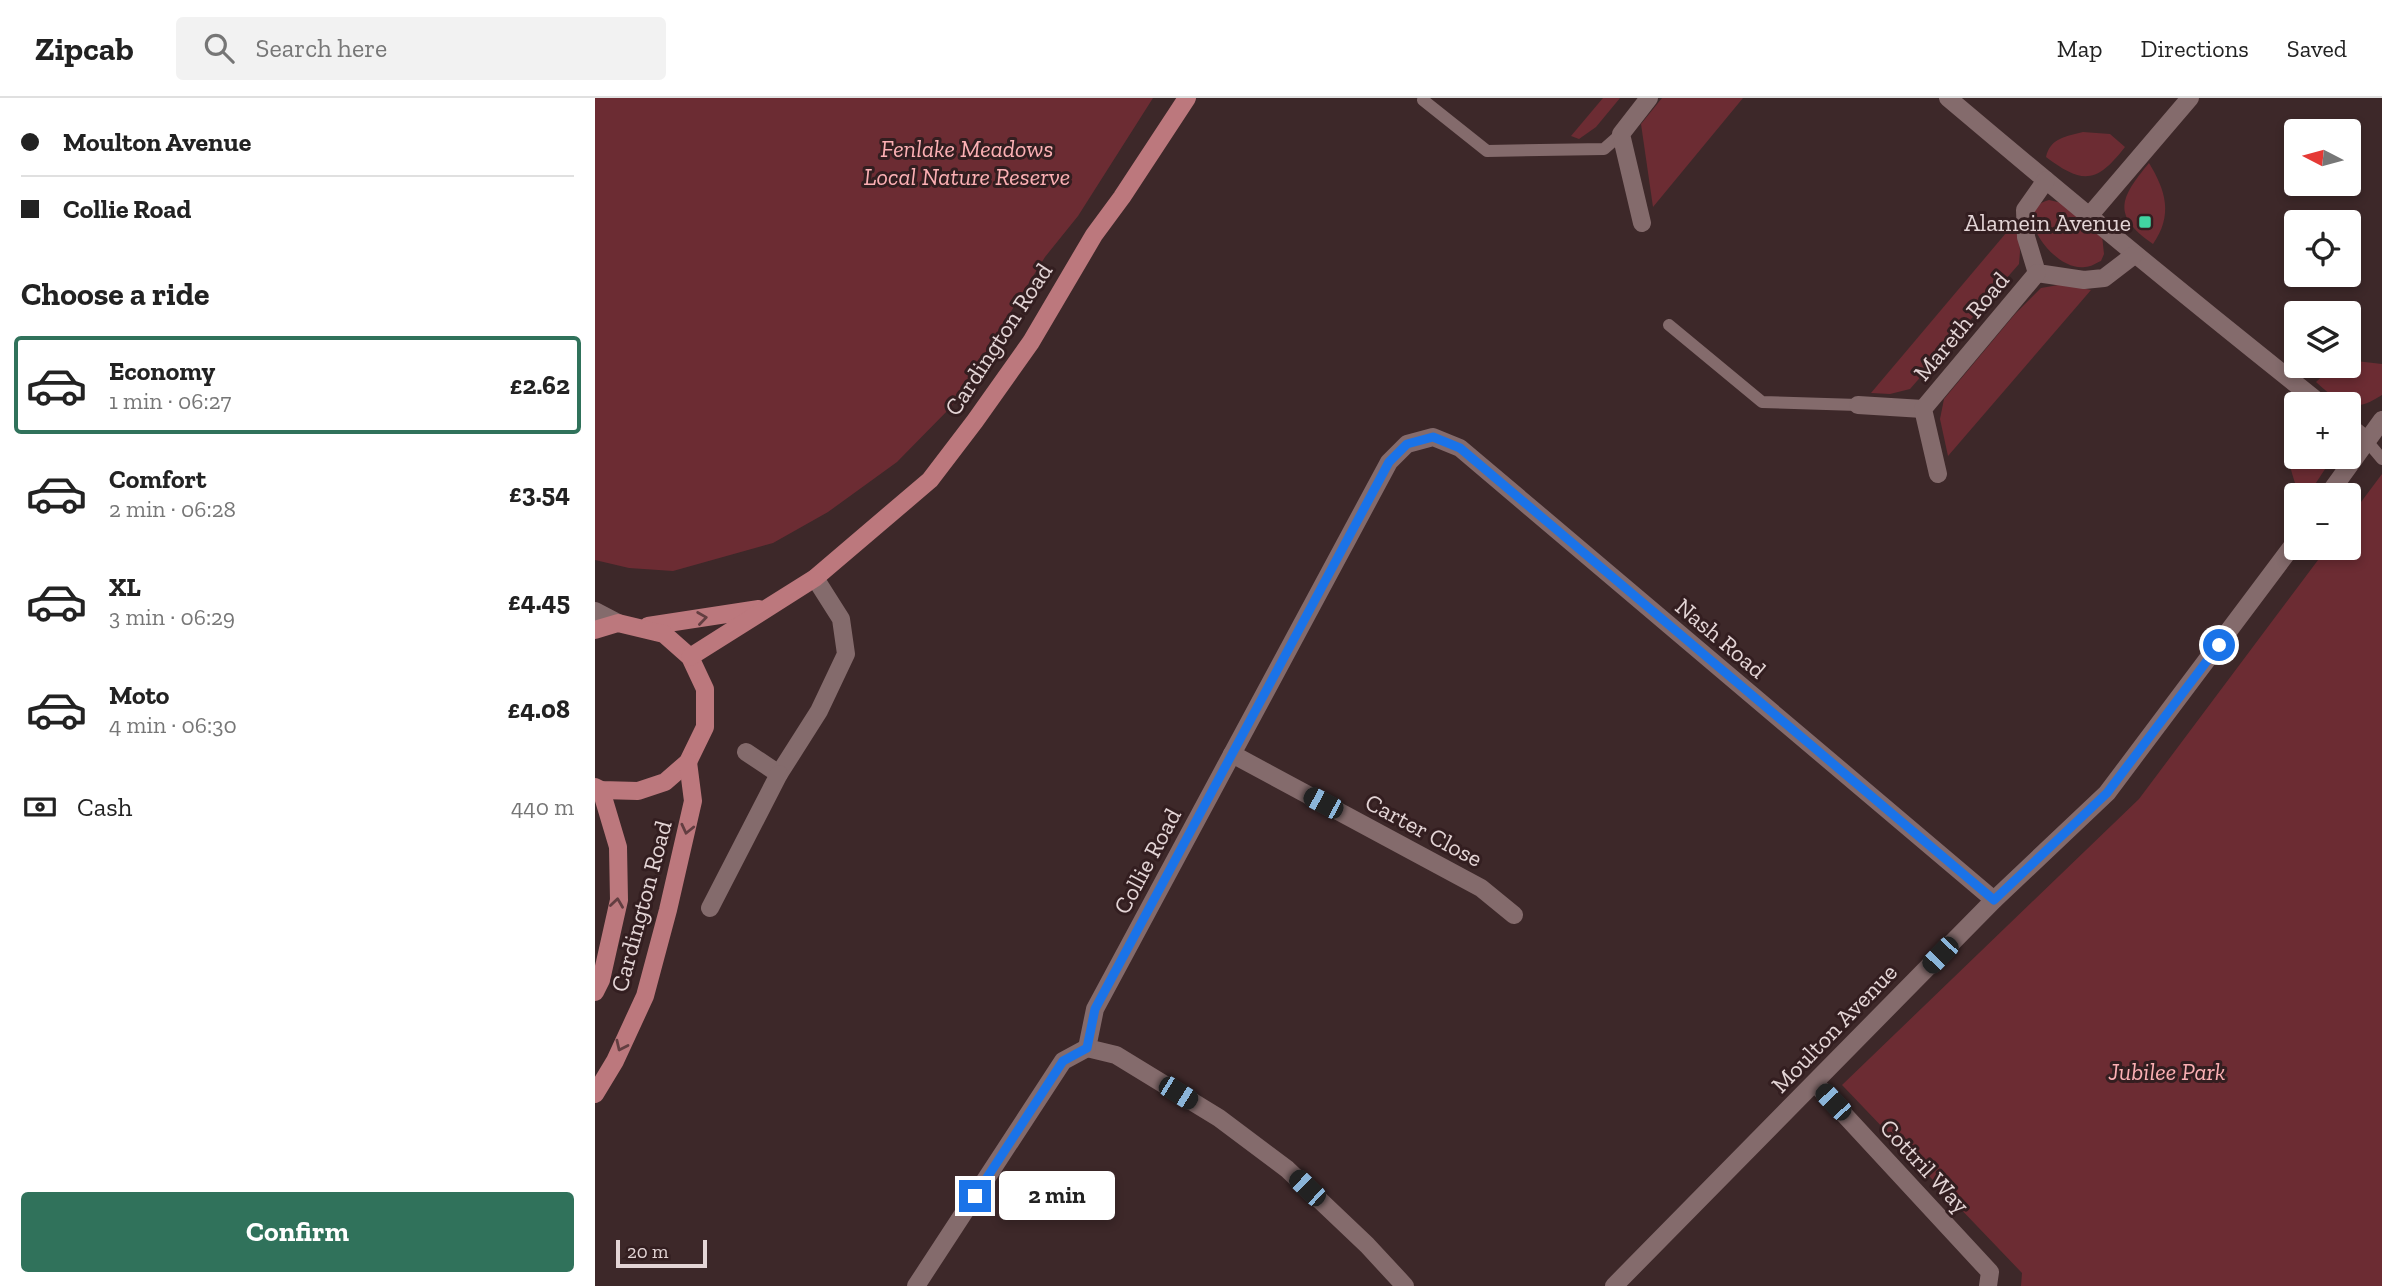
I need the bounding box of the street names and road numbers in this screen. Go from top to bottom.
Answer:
street label: Cardington Road [938,257,1058,421]
street label: Mareth Road [1907,266,2015,386]
street label: Nash Road [1670,592,1772,684]
street label: Carter Close [1360,787,1488,873]
street label: Collie Road [1107,803,1187,919]
street label: Cardington Road [604,817,678,995]
street label: Moulton Avenue [1765,957,1903,1099]
street label: Cottril Way [1874,1113,1976,1220]

